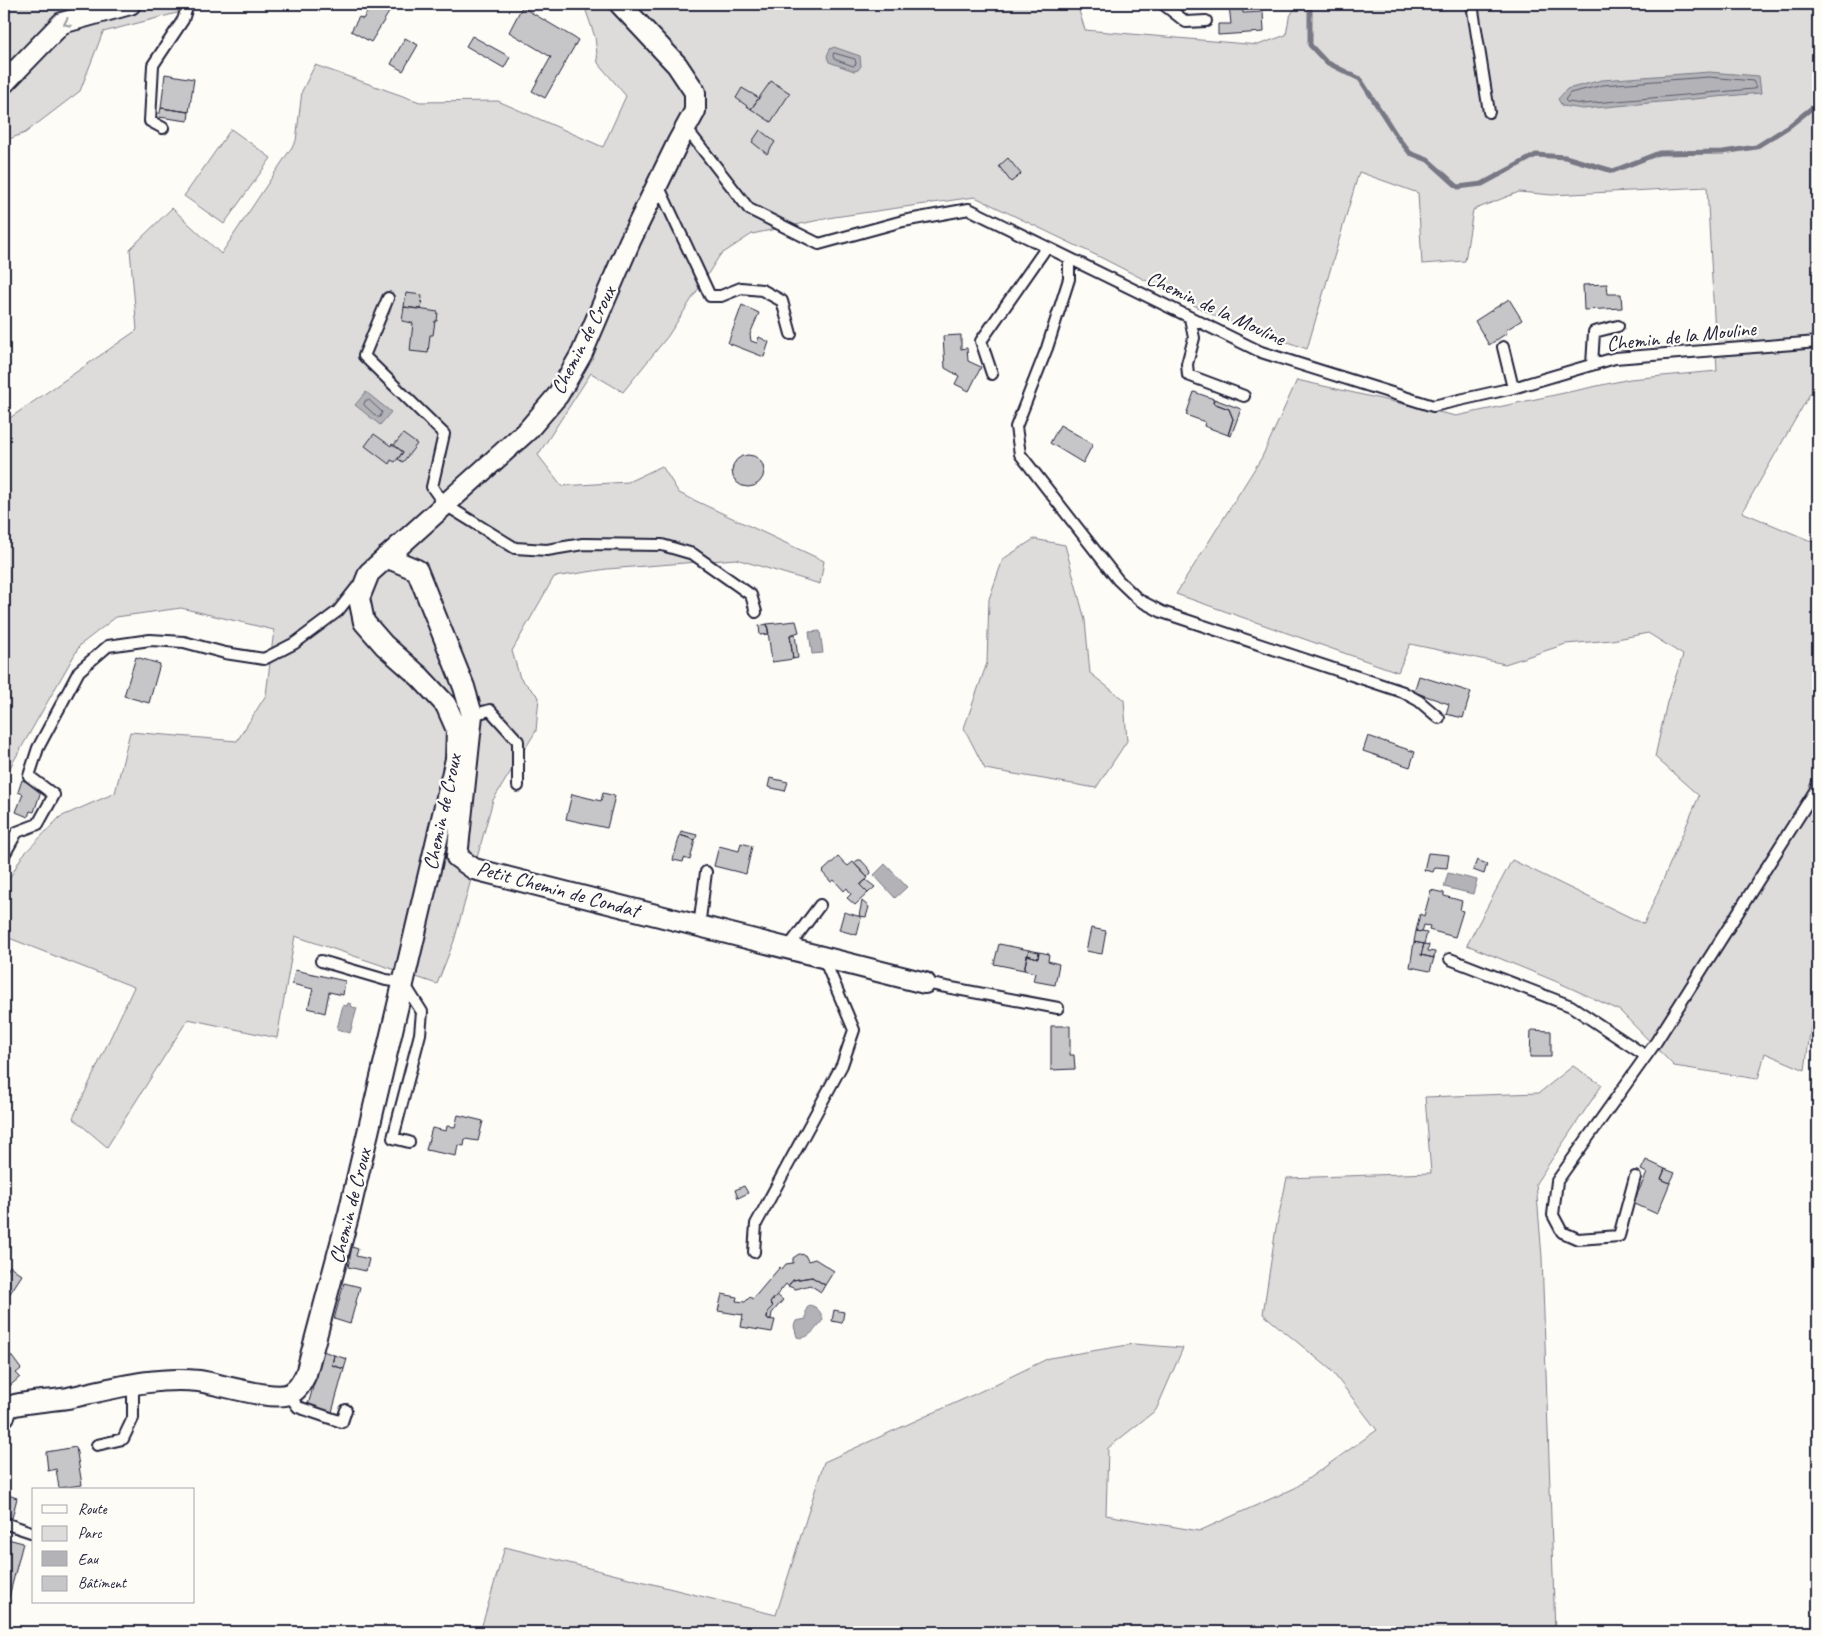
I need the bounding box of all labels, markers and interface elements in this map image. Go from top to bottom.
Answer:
one-way arrow [63,16,72,26]
street label: Chemin de la Mouline [1143,265,1290,352]
street label: Chemin de Croux [545,280,622,398]
street label: Chemin de la Mouline [1605,315,1758,357]
street label: Chemin de Croux [417,750,467,872]
street label: Petit Chemin de Condat [474,855,645,924]
street label: Chemin de Croux [323,1144,377,1266]
legend [32,1488,195,1604]
text: Route [78,1500,108,1519]
text: Parc [78,1524,102,1543]
text: Eau [78,1550,99,1569]
text: Bâtiment [78,1574,128,1593]

